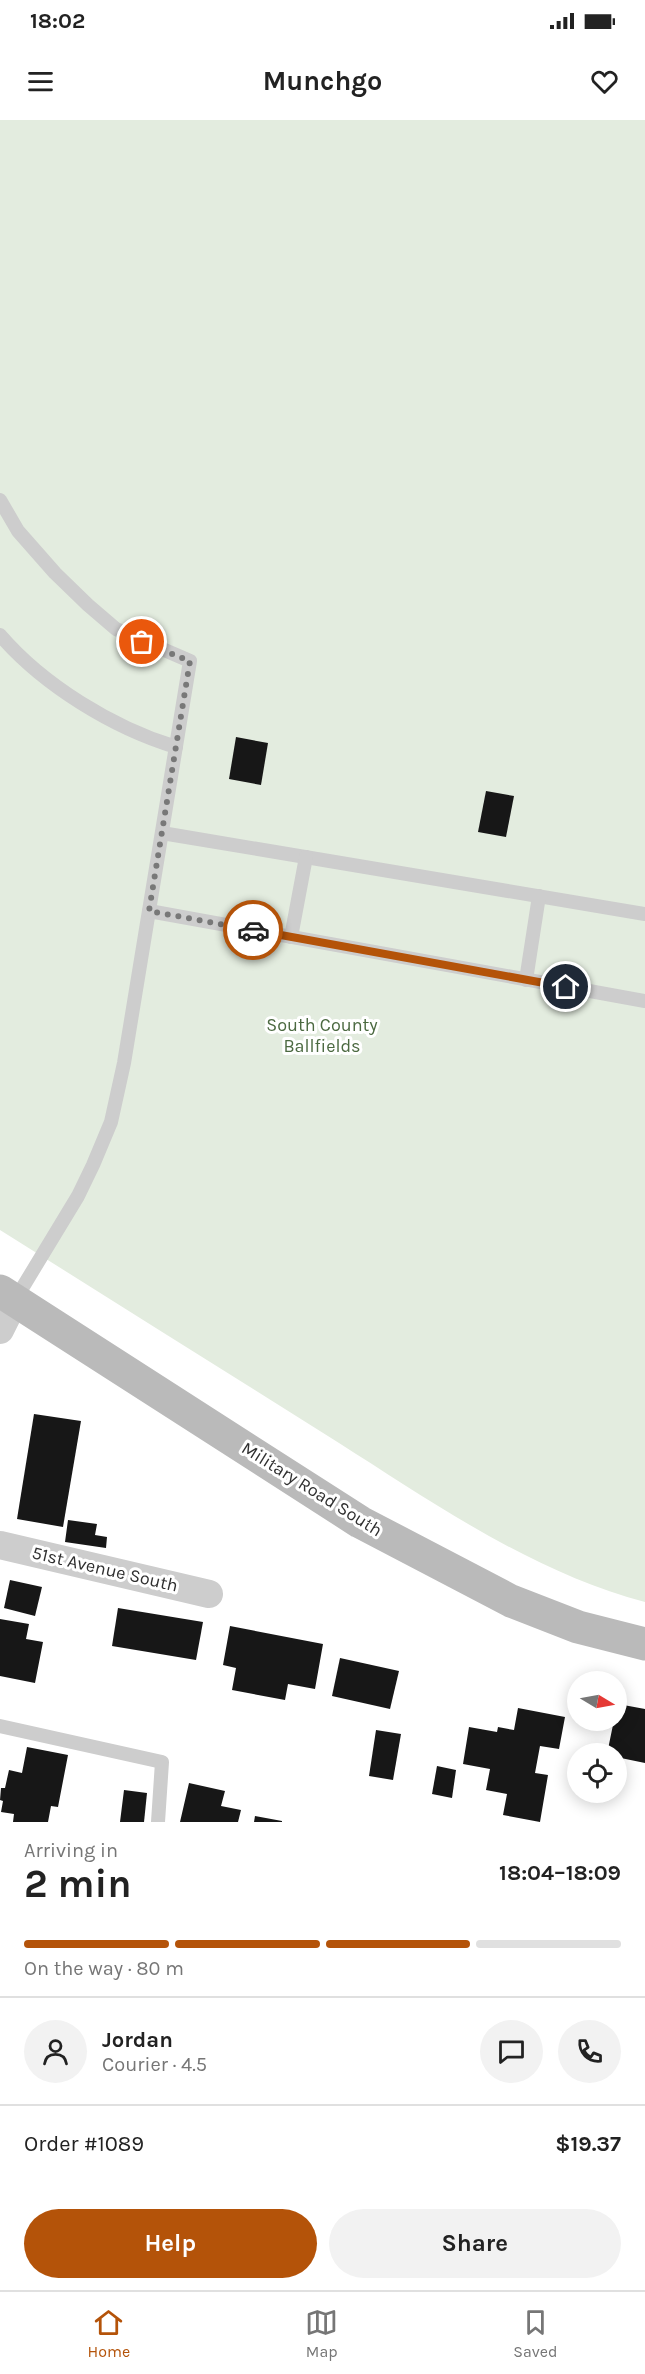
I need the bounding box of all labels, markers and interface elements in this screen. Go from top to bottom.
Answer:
text: 18:02 [30,8,85,34]
icon: menu [24,65,57,98]
text: Munchgo [263,65,382,97]
icon: heart [588,65,621,98]
pin [116,616,167,667]
icon: bag [125,625,158,658]
courier [223,900,283,960]
icon: car [237,914,270,947]
pin [540,961,591,1012]
icon: home [549,970,582,1003]
park label: South County Ballfields [266,1014,378,1057]
street label: Military Road South [238,1437,386,1541]
street label: 51st Avenue South [30,1541,180,1597]
north arrow [567,1671,627,1731]
map controls [567,1671,627,1803]
button: locate [567,1743,627,1803]
text: Arriving in [24,1839,118,1862]
text: 18:04–18:09 [499,1860,621,1886]
text: 2 min [24,1861,132,1907]
text: On the way · 80 m [24,1957,184,1980]
button: person [24,2020,87,2083]
button: chat [480,2020,543,2083]
button: phone [558,2020,621,2083]
text: Jordan [102,2027,173,2053]
text: Courier · 4.5 [102,2053,207,2076]
text: Order #1089 [24,2131,144,2157]
text: $19.37 [555,2131,621,2157]
button: Help [24,2209,317,2278]
button: Share [329,2209,621,2278]
tab: Home [88,2306,130,2361]
tab: Map [305,2306,338,2361]
tab: Saved [513,2306,557,2361]

